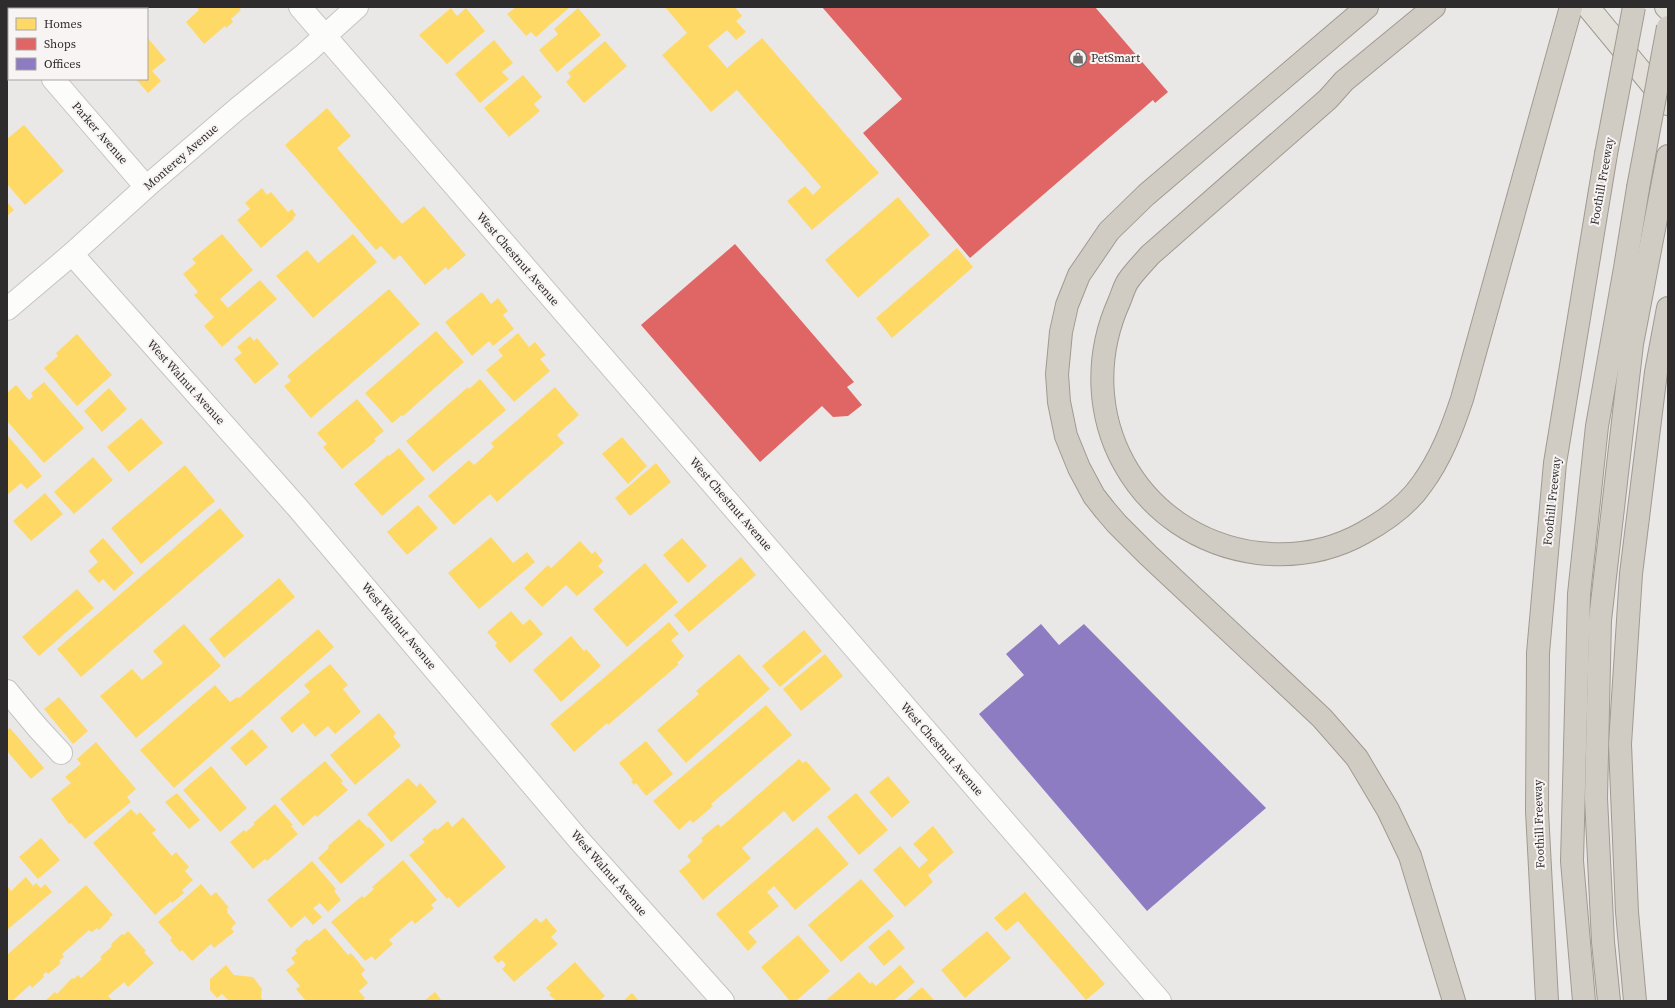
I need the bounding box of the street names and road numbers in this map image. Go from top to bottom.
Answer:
street label: Parker Avenue [68,98,132,168]
street label: Monterey Avenue [140,120,222,194]
street label: Foothill Freeway [1586,135,1618,226]
street label: West Chestnut Avenue [473,209,563,309]
street label: West Walnut Avenue [144,336,228,428]
street label: West Chestnut Avenue [686,454,776,554]
street label: Foothill Freeway [1539,455,1565,546]
street label: West Walnut Avenue [358,579,440,673]
street label: West Chestnut Avenue [897,699,987,799]
street label: Foothill Freeway [1529,778,1549,869]
street label: West Walnut Avenue [567,827,651,919]

